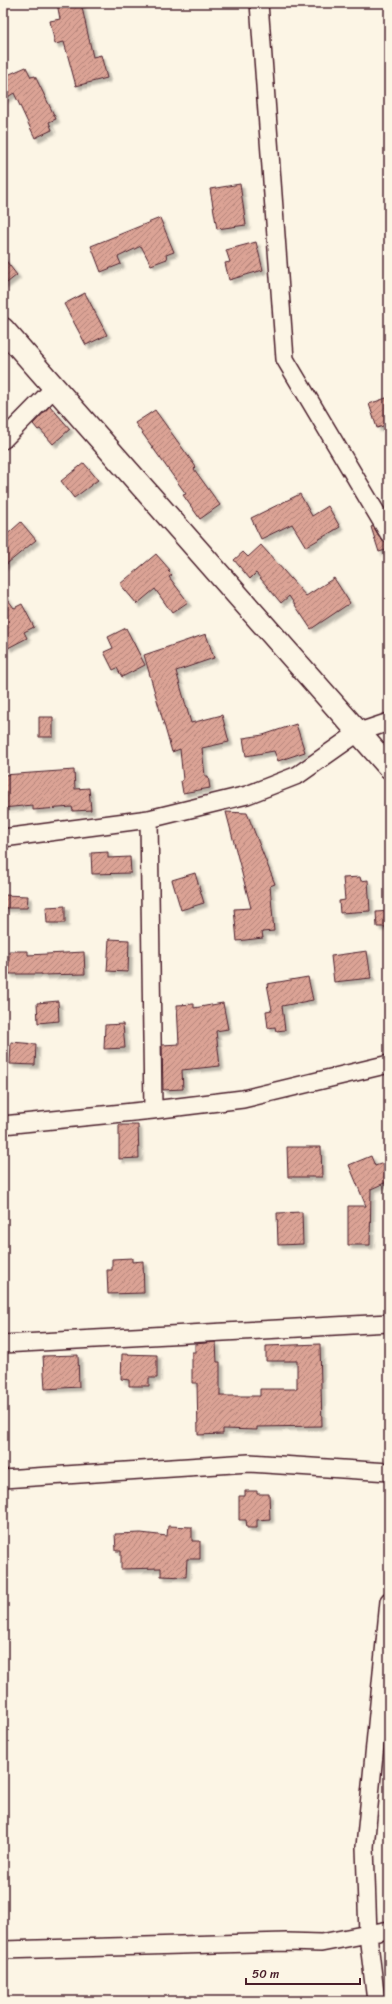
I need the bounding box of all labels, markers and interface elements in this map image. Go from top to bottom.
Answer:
scale bar [246,1960,360,1986]
text: 50 m [252,1963,279,1985]

